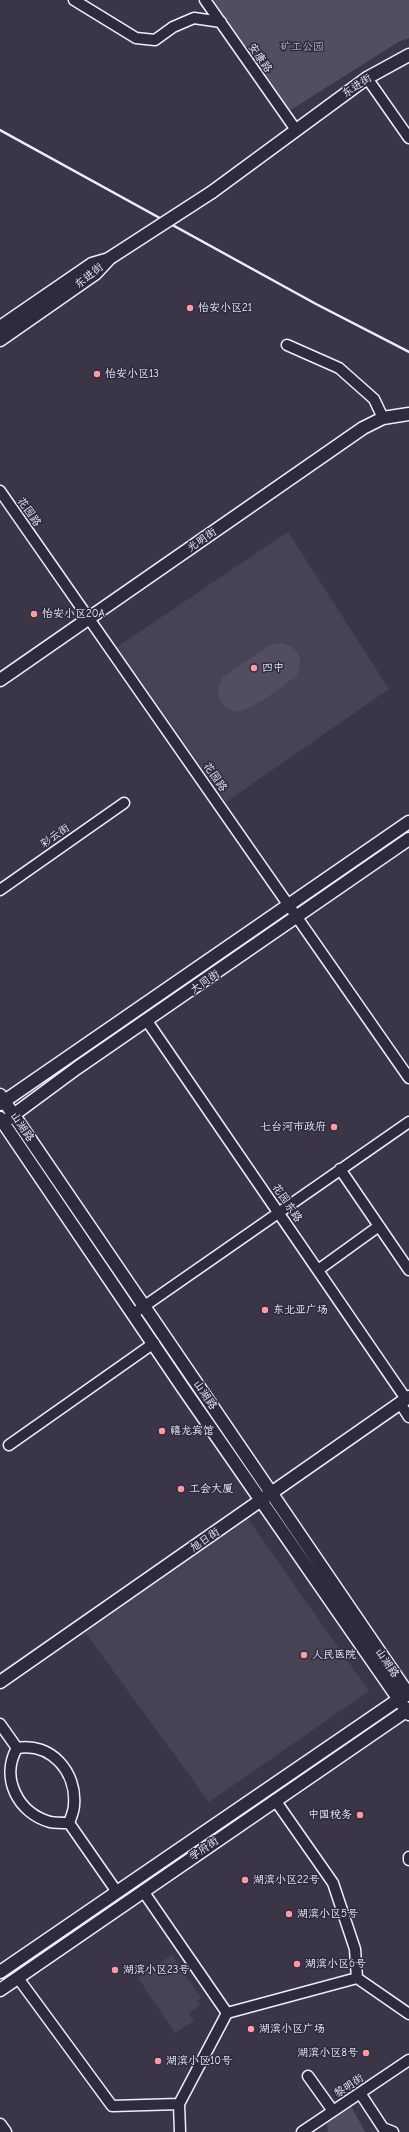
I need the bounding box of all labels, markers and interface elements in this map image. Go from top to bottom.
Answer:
park label: 矿工公园 [280,40,324,54]
street label: 安康路 [245,41,275,75]
street label: 东进街 [340,71,374,101]
street label: 东进街 [72,260,106,292]
place label: 怡安小区21 [198,301,252,315]
marker: 怡安小区21 [185,303,195,313]
place label: 怡安小区13 [105,367,159,381]
marker: 怡安小区13 [92,369,102,379]
street label: 花园路 [14,495,44,529]
street label: 光明街 [185,525,219,555]
place label: 怡安小区20A [42,607,105,621]
marker: 怡安小区20A [29,609,39,619]
place label: 四中 [262,661,284,675]
marker: 四中 [249,663,259,673]
street label: 花园路 [200,760,230,794]
street label: 彩云街 [38,821,72,851]
street label: 大同街 [188,967,222,997]
street label: 山湖路 [7,1110,37,1144]
place label: 七台河市政府 [260,1120,326,1134]
marker: 七台河市政府 [329,1122,339,1132]
street label: 花园东路 [269,1181,305,1225]
place label: 东北亚广场 [273,1303,328,1317]
marker: 东北亚广场 [260,1305,270,1315]
street label: 山湖路 [190,1378,220,1412]
place label: 禧龙宾馆 [170,1424,214,1438]
marker: 禧龙宾馆 [157,1426,167,1436]
place label: 工会大厦 [189,1482,233,1496]
marker: 工会大厦 [176,1484,186,1494]
street label: 旭日街 [188,1525,222,1555]
street label: 山湖路 [372,1646,402,1680]
place label: 人民医院 [312,1648,356,1662]
marker: 人民医院 [299,1650,309,1660]
place label: 中国税务 [308,1808,352,1822]
marker: 中国税务 [355,1810,365,1820]
street label: 学府街 [187,1834,221,1864]
place label: 湖滨小区22号 [253,1873,320,1887]
marker: 湖滨小区22号 [240,1875,250,1885]
place label: 湖滨小区5号 [297,1907,358,1921]
marker: 湖滨小区5号 [284,1909,294,1919]
place label: 湖滨小区6号 [305,1957,366,1971]
marker: 湖滨小区6号 [292,1959,302,1969]
place label: 湖滨小区23号 [123,1963,189,1977]
marker: 湖滨小区23号 [110,1965,120,1975]
place label: 湖滨小区广场 [259,2022,325,2036]
marker: 湖滨小区广场 [246,2024,256,2034]
place label: 湖滨小区8号 [297,2046,358,2060]
marker: 湖滨小区8号 [361,2048,371,2058]
place label: 湖滨小区10号 [166,2054,232,2068]
marker: 湖滨小区10号 [153,2056,163,2066]
street label: 黎明街 [332,2071,366,2101]

